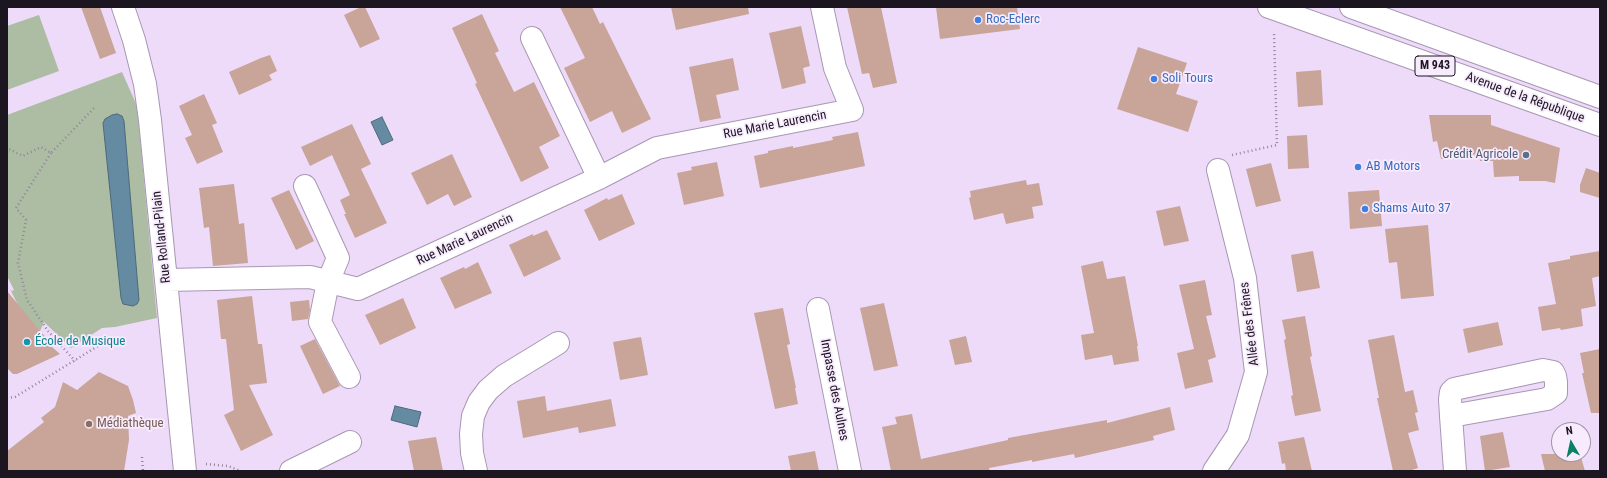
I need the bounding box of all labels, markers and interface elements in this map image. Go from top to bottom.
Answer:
place label: Roc-Eclerc [986,12,1040,28]
marker: Roc-Eclerc [973,15,983,25]
road number: M 943 [1415,56,1455,76]
street label: Avenue de la République [1464,69,1586,127]
place label: Soli Tours [1162,71,1213,87]
marker: Soli Tours [1149,74,1159,84]
street label: Rue Marie Laurencin [722,107,828,143]
place label: Crédit Agricole [1442,147,1518,163]
marker: Crédit Agricole [1521,150,1531,160]
place label: AB Motors [1366,159,1420,175]
marker: AB Motors [1353,162,1363,172]
street label: Rue Rolland-Pilain [149,190,175,284]
place label: Shams Auto 37 [1373,201,1451,217]
marker: Shams Auto 37 [1360,204,1370,214]
street label: Rue Marie Laurencin [414,211,516,269]
street label: Allée des Frênes [1237,281,1263,367]
place label: École de Musique [35,334,125,350]
marker: École de Musique [22,337,32,347]
street label: Impasse des Aulnes [817,338,851,442]
place label: Médiathèque [97,416,164,432]
marker: Médiathèque [84,419,94,429]
north arrow [1551,422,1591,462]
text: N [1565,424,1574,438]

